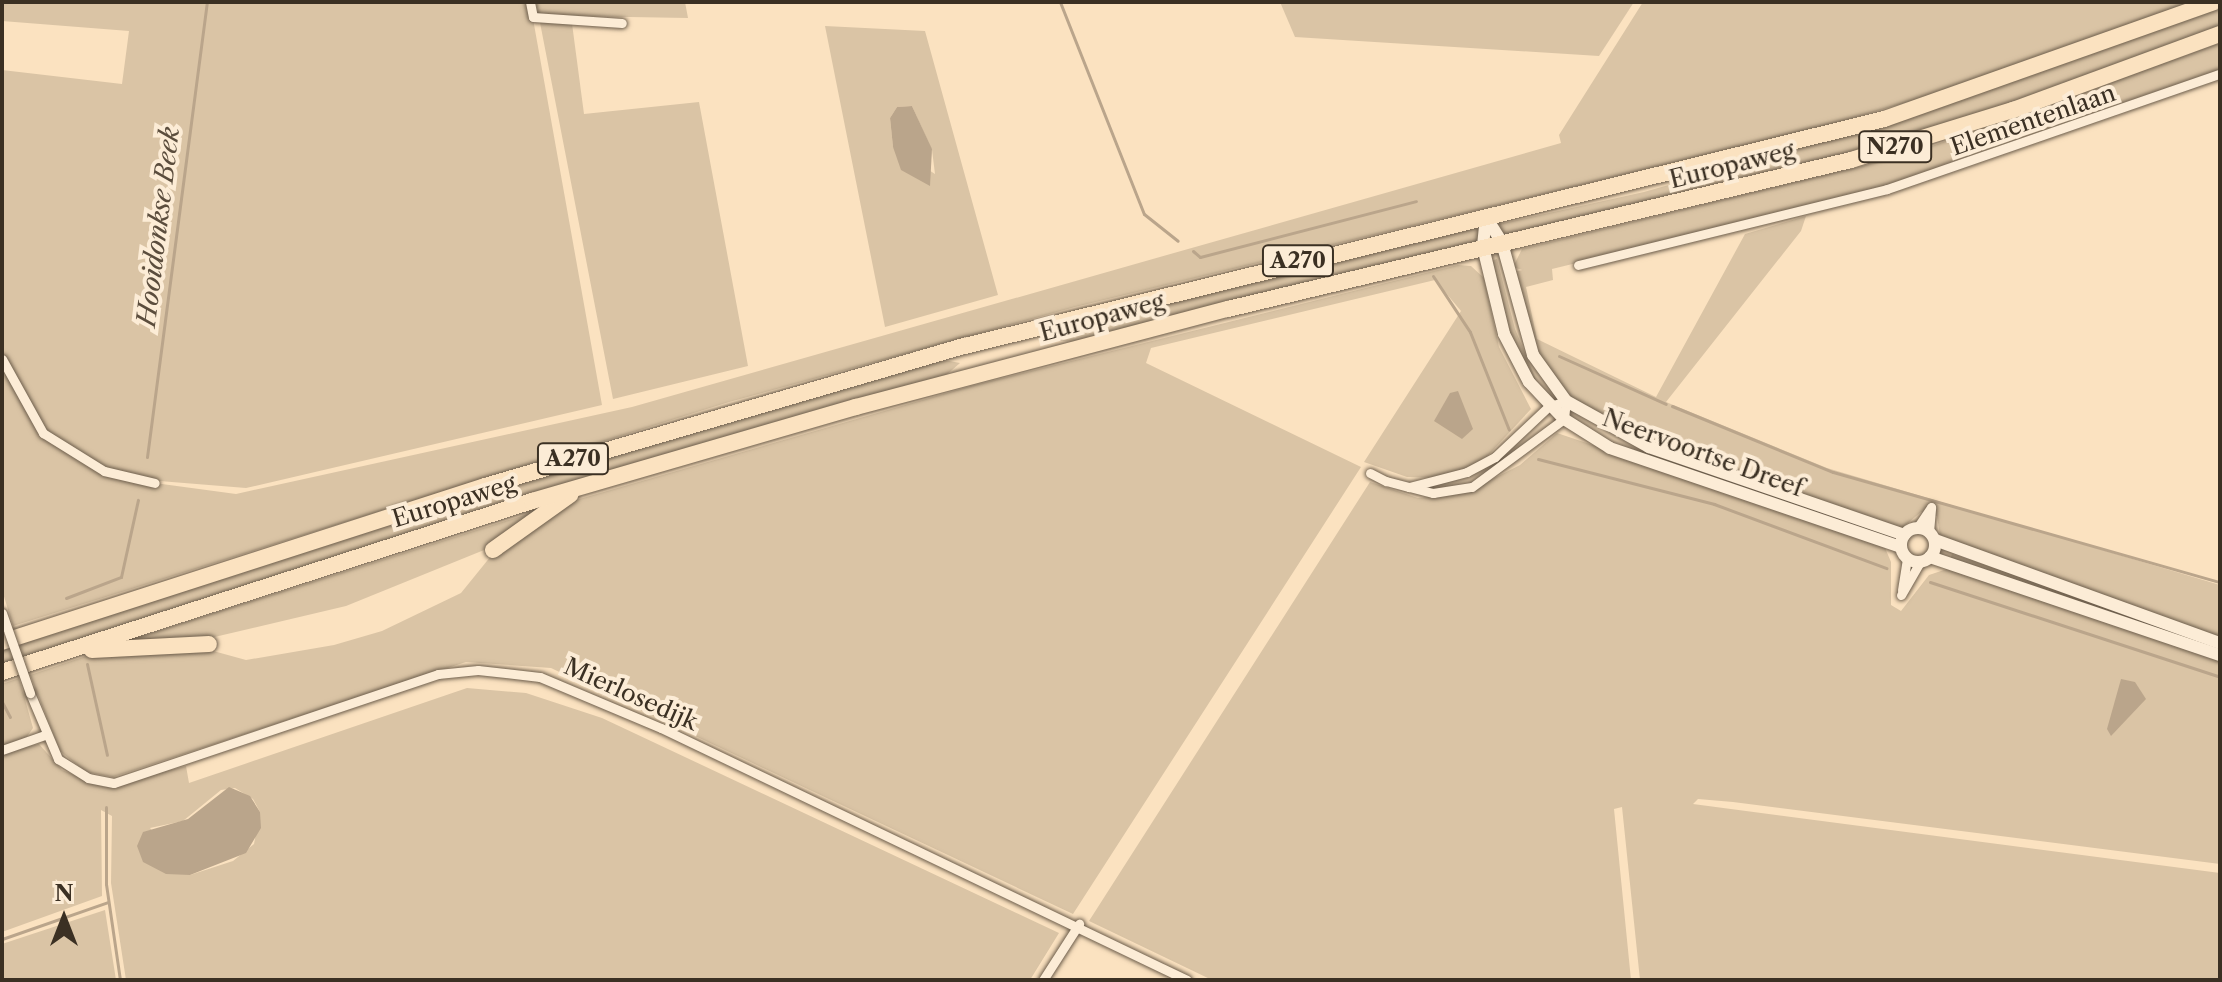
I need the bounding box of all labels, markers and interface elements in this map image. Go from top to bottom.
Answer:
street label: Elementenlaan [1947,78,2119,162]
water label: Hooidonkse Beek [131,125,187,329]
road number: N270 [1857,129,1933,165]
street label: Europaweg [1666,136,1798,194]
road number: A270 [1260,243,1336,279]
street label: Europaweg [1036,287,1168,347]
street label: Neervoortse Dreef [1599,403,1807,503]
road number: A270 [535,441,611,477]
street label: Europaweg [389,469,519,533]
street label: Mierlosedijk [560,652,702,736]
north arrow [24,878,104,958]
text: N [54,880,74,907]

